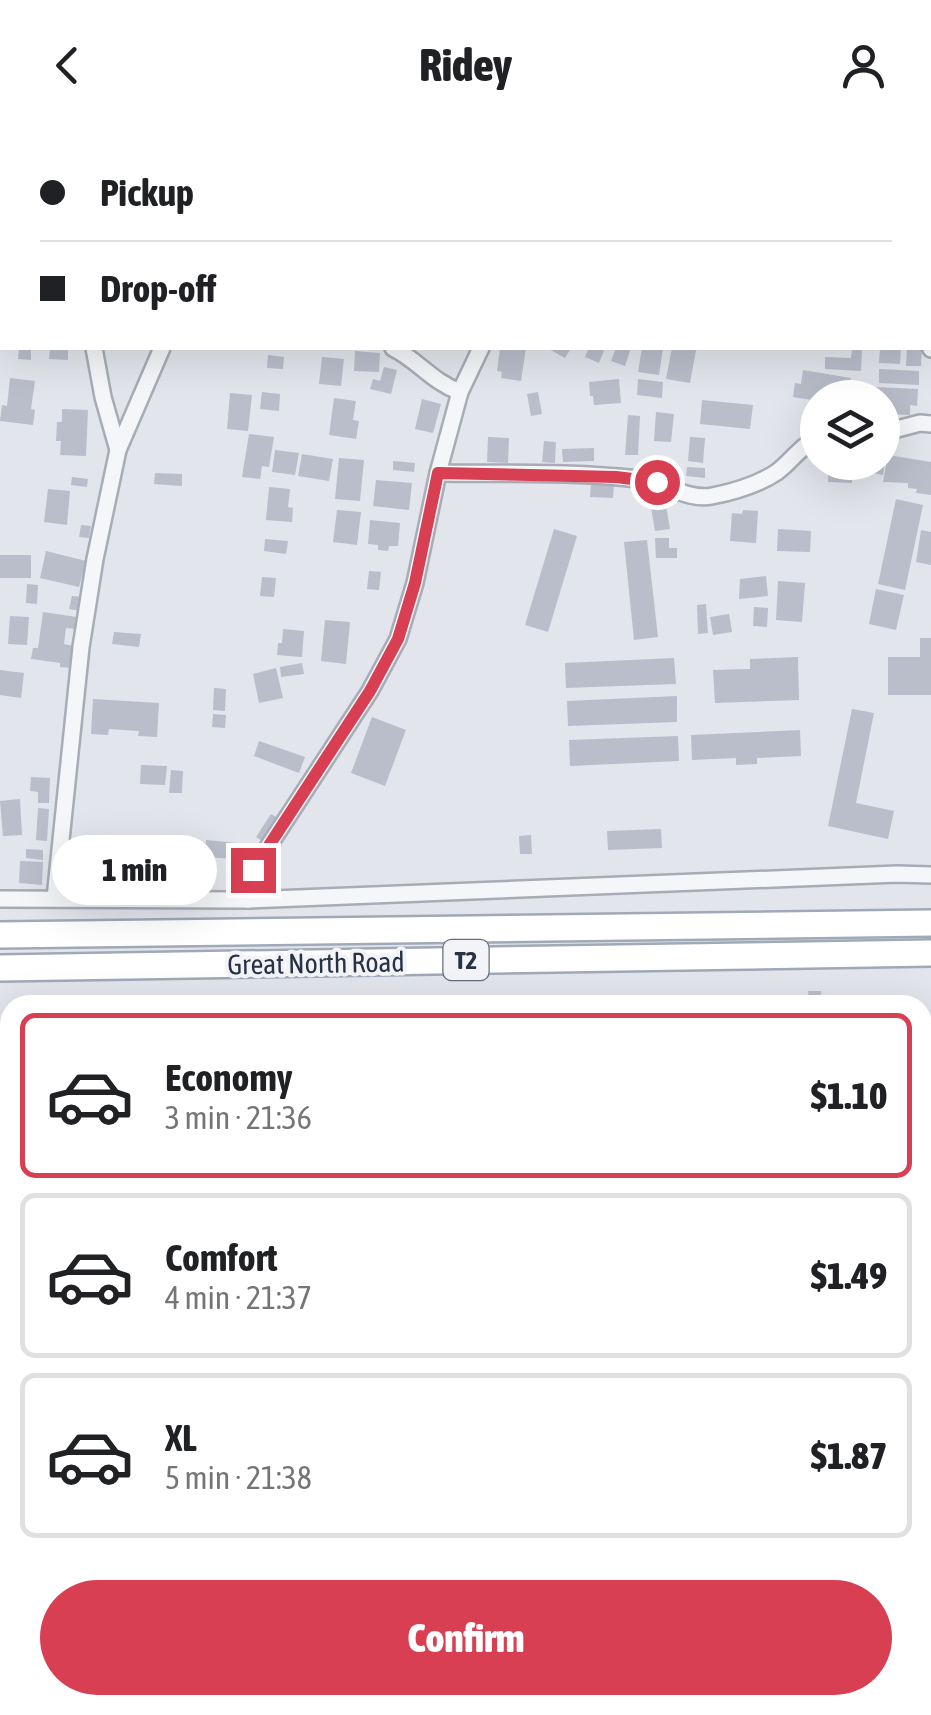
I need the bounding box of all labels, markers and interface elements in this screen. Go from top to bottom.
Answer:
icon: back [40,38,95,93]
icon: person [836,38,891,93]
text: Ridey [419,39,512,91]
text: Pickup [100,171,194,214]
text: Drop-off [100,267,216,310]
map controls [800,380,900,480]
button: layers [800,380,900,480]
route start [635,460,680,505]
callout: 1 min [53,835,218,905]
route end [231,848,276,893]
text: 1 min [102,851,167,888]
road number: T2 [444,940,488,980]
street label: Great North Road [227,945,405,981]
icon: car [45,1051,135,1141]
text: Economy [165,1056,292,1099]
text: $1.10 [811,1074,887,1117]
text: 3 min · 21:36 [165,1099,312,1136]
icon: car [45,1231,135,1321]
text: Comfort [165,1236,277,1279]
text: $1.49 [811,1254,887,1297]
text: 4 min · 21:37 [165,1279,312,1316]
icon: car [45,1411,135,1501]
text: XL [165,1416,197,1459]
text: $1.87 [811,1434,887,1477]
text: 5 min · 21:38 [165,1459,312,1496]
button: Confirm [40,1580,892,1695]

